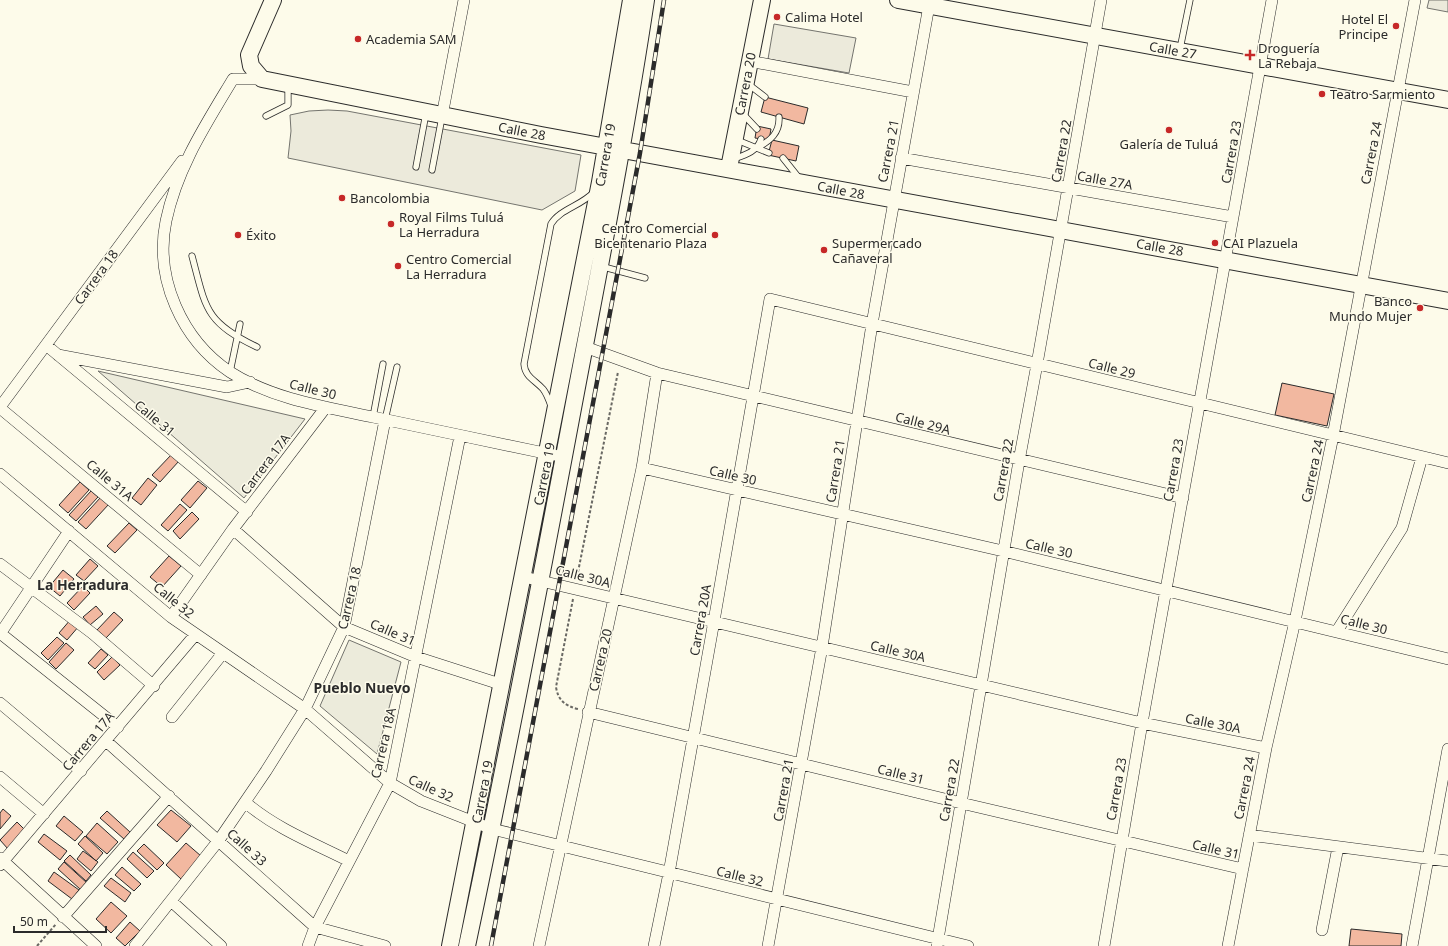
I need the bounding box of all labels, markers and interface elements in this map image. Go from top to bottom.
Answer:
place label: Calima Hotel [785,8,863,26]
place label: Hotel El Principe [1338,10,1388,43]
marker: Calima Hotel [772,12,782,22]
marker: Hotel El Principe [1391,21,1401,31]
place label: Academia SAM [366,30,457,48]
marker: Academia SAM [353,34,363,44]
street label: Calle 27 [1148,37,1198,63]
place label: Droguería La Rebaja [1258,39,1320,72]
marker: Droguería La Rebaja [1245,50,1255,60]
street label: Carrera 20 [730,51,760,117]
place label: Teatro Sarmiento [1330,85,1435,103]
marker: Teatro Sarmiento [1317,89,1327,99]
street label: Calle 28 [497,118,547,144]
street label: Carrera 21 [873,118,903,184]
street label: Carrera 22 [1047,118,1075,184]
street label: Carrera 23 [1217,119,1245,185]
street label: Carrera 24 [1356,119,1386,186]
street label: Carrera 19 [591,122,619,188]
marker: Galería de Tuluá [1164,125,1174,135]
place label: Galería de Tuluá [1120,135,1218,153]
street label: Calle 27A [1076,166,1135,194]
street label: Calle 28 [816,177,866,203]
place label: Bancolombia [350,189,430,207]
marker: Bancolombia [337,193,347,203]
place label: Royal Films Tuluá La Herradura [399,208,504,241]
marker: Royal Films Tuluá La Herradura [386,219,396,229]
place label: Centro Comercial Bicentenario Plaza [594,219,707,252]
place label: Éxito [246,226,276,244]
marker: Éxito [233,230,243,240]
marker: Centro Comercial Bicentenario Plaza [710,230,720,240]
place label: Supermercado Cañaveral [832,234,922,267]
street label: Calle 28 [1135,234,1185,260]
place label: CAI Plazuela [1223,234,1298,252]
marker: CAI Plazuela [1210,238,1220,248]
marker: Supermercado Cañaveral [819,245,829,255]
street label: Carrera 18 [70,246,122,308]
place label: Centro Comercial La Herradura [406,250,512,283]
marker: Centro Comercial La Herradura [393,261,403,271]
place label: Banco Mundo Mujer [1329,292,1413,325]
marker: Banco Mundo Mujer [1415,303,1425,313]
street label: Calle 29 [1087,353,1137,383]
street label: Calle 30 [288,374,338,404]
street label: Calle 31 [131,396,179,440]
street label: Calle 29A [894,407,953,439]
street label: Carrera 17A [236,429,294,498]
street label: Carrera 22 [989,437,1017,503]
street label: Carrera 23 [1159,437,1187,503]
street label: Carrera 24 [1297,437,1328,504]
street label: Carrera 21 [821,438,849,504]
street label: Carrera 19 [529,441,559,507]
street label: Calle 31A [83,455,138,505]
street label: Calle 30 [708,461,758,489]
street label: Calle 30 [1024,534,1074,562]
street label: Calle 30A [554,560,613,592]
street label: Carrera 18 [333,565,365,631]
district label: La Herradura [37,575,129,594]
street label: Calle 32 [150,578,198,622]
street label: Carrera 20A [685,582,715,657]
street label: Calle 30 [1339,609,1389,639]
street label: Calle 31 [367,614,419,650]
street label: Carrera 20 [584,627,616,693]
street label: Calle 30A [869,636,928,666]
district label: Pueblo Nuevo [314,678,411,697]
street label: Carrera 18A [366,705,400,780]
street label: Carrera 17A [58,707,119,774]
street label: Calle 30A [1184,709,1243,737]
street label: Carrera 24 [1229,754,1259,821]
street label: Carrera 23 [1102,756,1130,822]
street label: Carrera 21 [769,757,797,823]
street label: Carrera 22 [935,757,963,823]
street label: Carrera 19 [467,759,497,825]
street label: Calle 31 [876,759,926,789]
street label: Calle 32 [405,770,457,806]
street label: Calle 33 [223,824,271,870]
street label: Calle 31 [1191,835,1241,863]
street label: Calle 32 [715,861,765,891]
scale bar [14,908,106,934]
text: 50 m [20,913,48,930]

